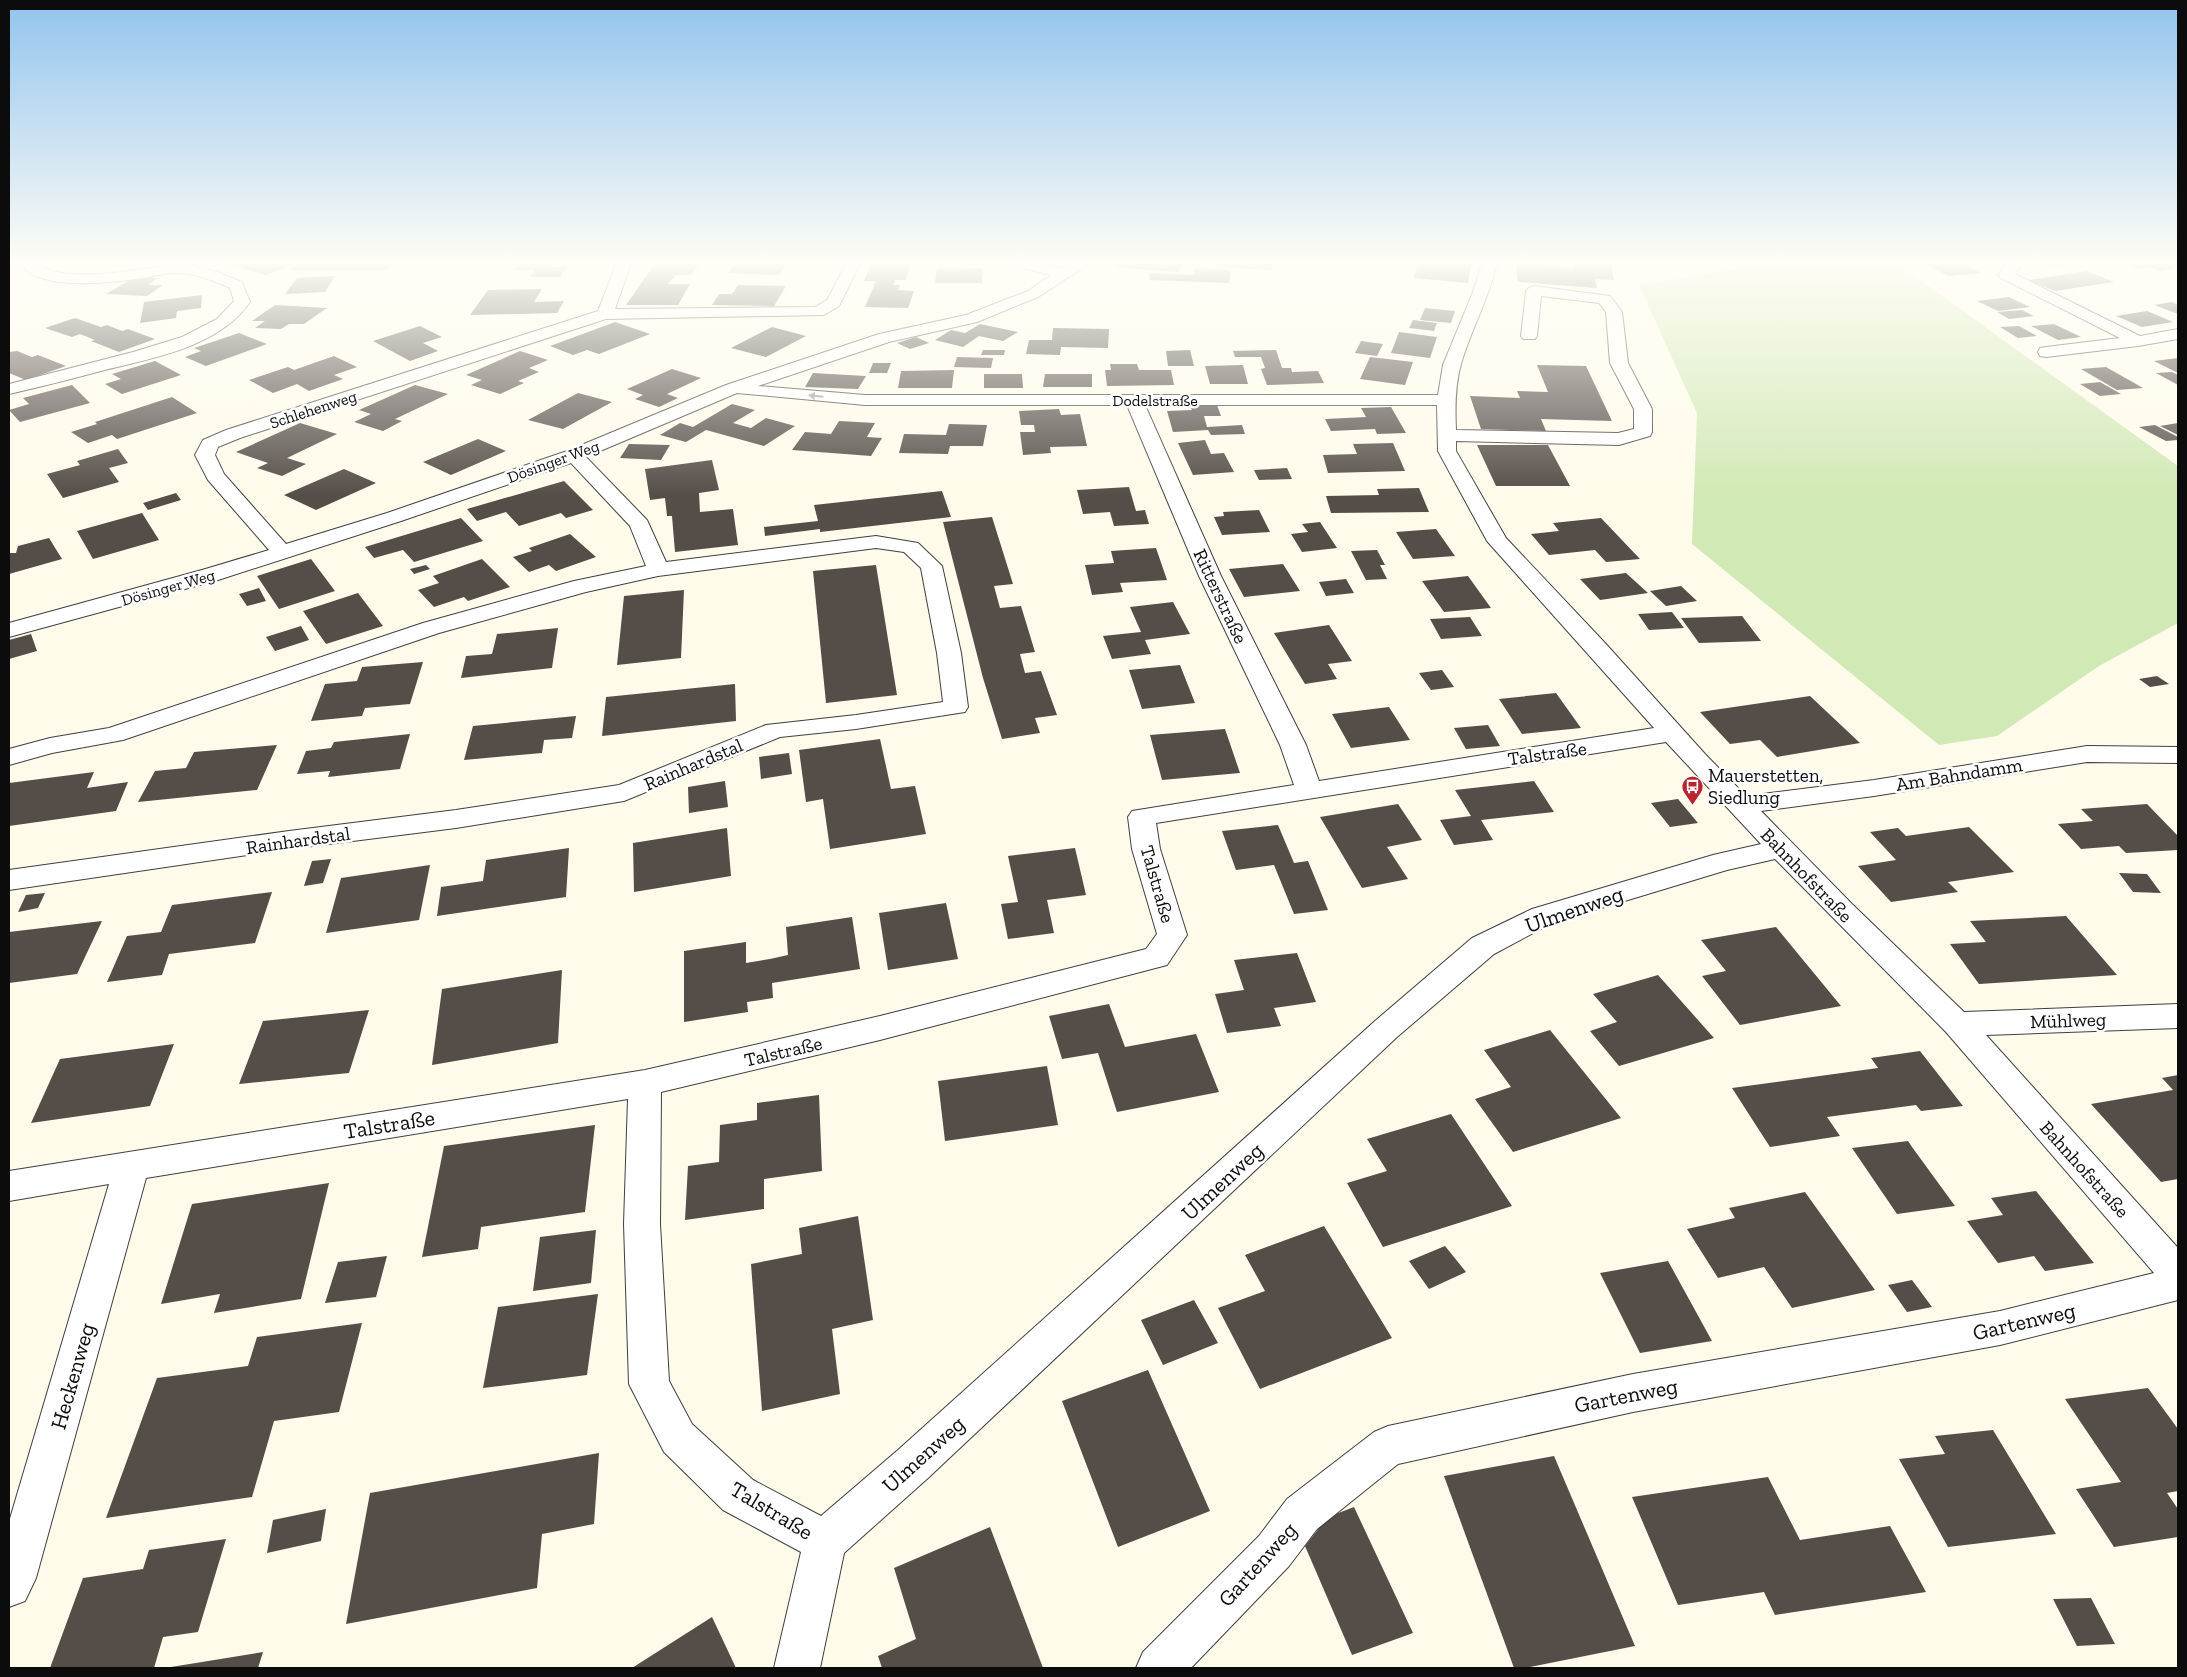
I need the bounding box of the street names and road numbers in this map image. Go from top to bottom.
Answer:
street label: Schlehenweg [267,386,359,432]
street label: Dodelstraße [1112,391,1198,410]
street label: Dösinger Weg [505,436,602,487]
street label: Ritterstraße [1189,545,1253,647]
street label: Dösinger Weg [119,565,217,610]
street label: Rainhardstal [640,733,746,796]
street label: Talstraße [1506,737,1588,770]
street label: Am Bahndamm [1894,753,2024,796]
street label: Rainhardstal [245,822,352,859]
street label: Bahnhofstraße [1756,823,1857,927]
street label: Talstraße [1136,843,1180,925]
street label: Ulmenweg [1521,880,1627,939]
street label: Mühlweg [2030,1008,2107,1033]
street label: Talstraße [742,1031,824,1072]
street label: Talstraße [342,1104,437,1145]
street label: Bahnhofstraße [2035,1116,2134,1223]
street label: Ulmenweg [1176,1137,1269,1226]
street label: Gartenweg [1970,1297,2078,1346]
street label: Heckenweg [44,1320,101,1432]
street label: Gartenweg [1572,1372,1680,1419]
street label: Ulmenweg [876,1410,970,1499]
street label: Talstraße [725,1475,818,1546]
street label: Gartenweg [1212,1516,1302,1612]

